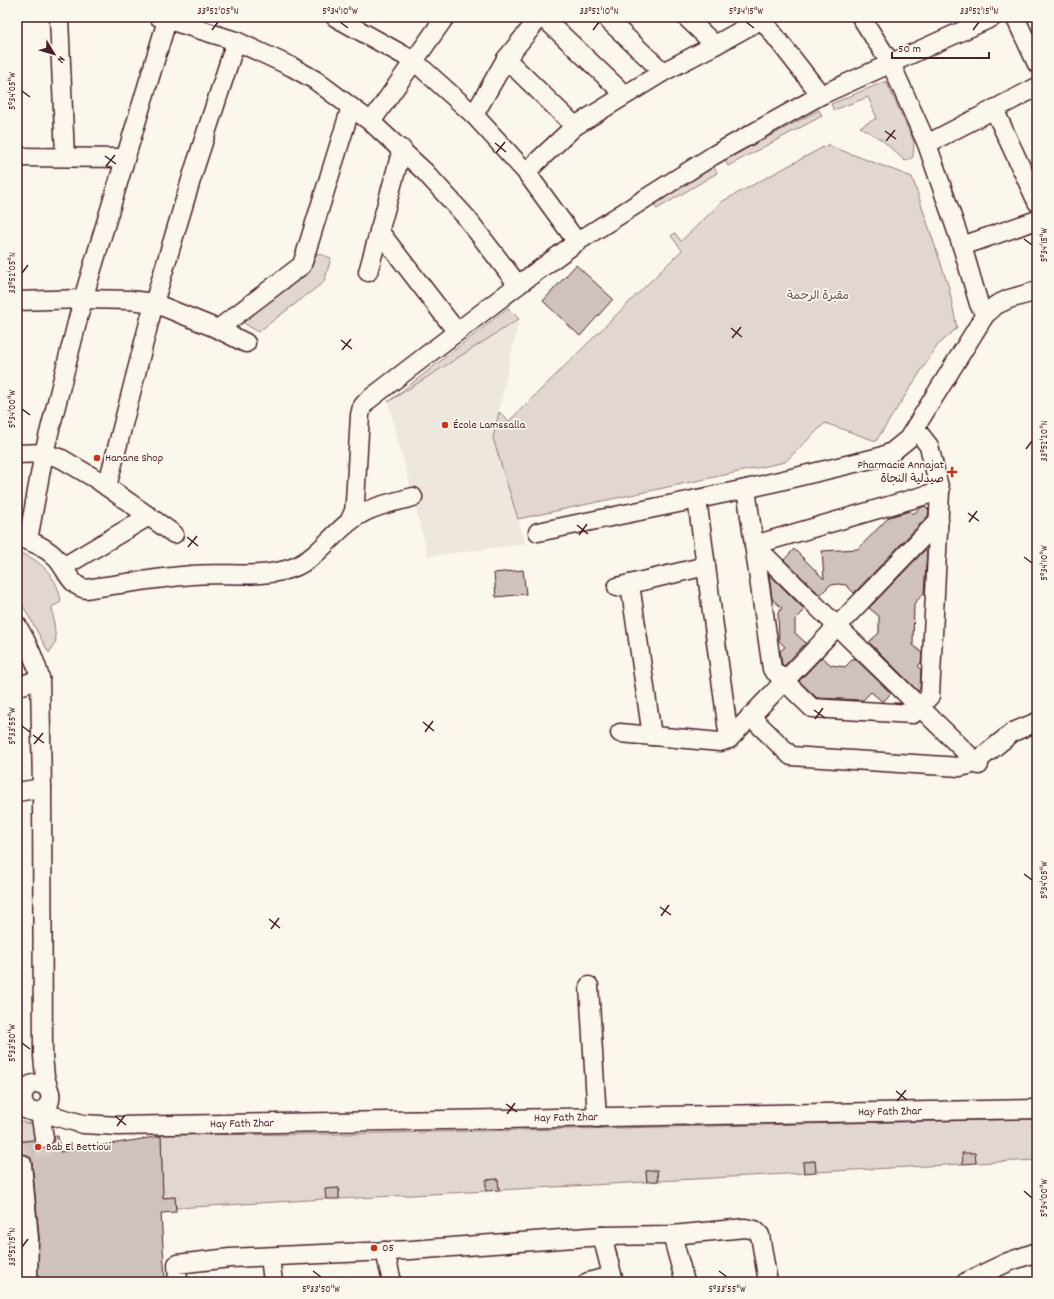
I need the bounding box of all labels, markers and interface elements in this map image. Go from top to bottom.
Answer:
text: 33°52'05"N [197,5,239,19]
text: 5°34'10"W [322,5,358,19]
text: 33°52'10"N [579,5,619,19]
text: 5°34'15"W [729,5,764,19]
text: 33°52'15"N [960,5,998,19]
north arrow [34,34,74,74]
scale bar [892,34,989,60]
text: 50 m [898,41,921,58]
text: N [52,52,68,66]
text: 5°34'05"W [6,72,20,110]
text: 5°34'15"W [1038,227,1052,262]
text: 33°52'05"N [6,252,20,294]
park label: مقبرة الرحمة [787,288,849,305]
text: 5°34'00"W [6,389,20,428]
place label: École Lamssalla [453,417,526,434]
marker: École Lamssalla [440,420,450,430]
text: 33°52'20"N [1038,420,1052,462]
place label: Hanane Shop [105,450,163,467]
marker: Hanane Shop [92,453,102,463]
place label: Pharmacie Annajat صيدلية النجاة [858,457,945,488]
marker: Pharmacie Annajat صيدلية النجاة [947,467,957,477]
text: 5°34'10"W [1038,545,1052,581]
text: 5°33'55"W [6,707,20,745]
text: 5°34'05"W [1038,861,1052,899]
text: 5°33'50"W [6,1024,20,1062]
street label: Hay Fath Zhar [858,1103,923,1121]
street label: Hay Fath Zhar [534,1109,599,1127]
street label: Hay Fath Zhar [210,1115,275,1133]
place label: Bab El Bettioui [46,1139,111,1156]
marker: Bab El Bettioui [33,1142,43,1152]
text: 5°34'00"W [1038,1178,1052,1217]
text: 33°52'15"N [6,1228,20,1266]
place label: 05 [382,1240,394,1257]
marker: 05 [369,1243,379,1253]
text: 5°33'50"W [302,1283,340,1297]
text: 5°33'55"W [708,1283,746,1297]

